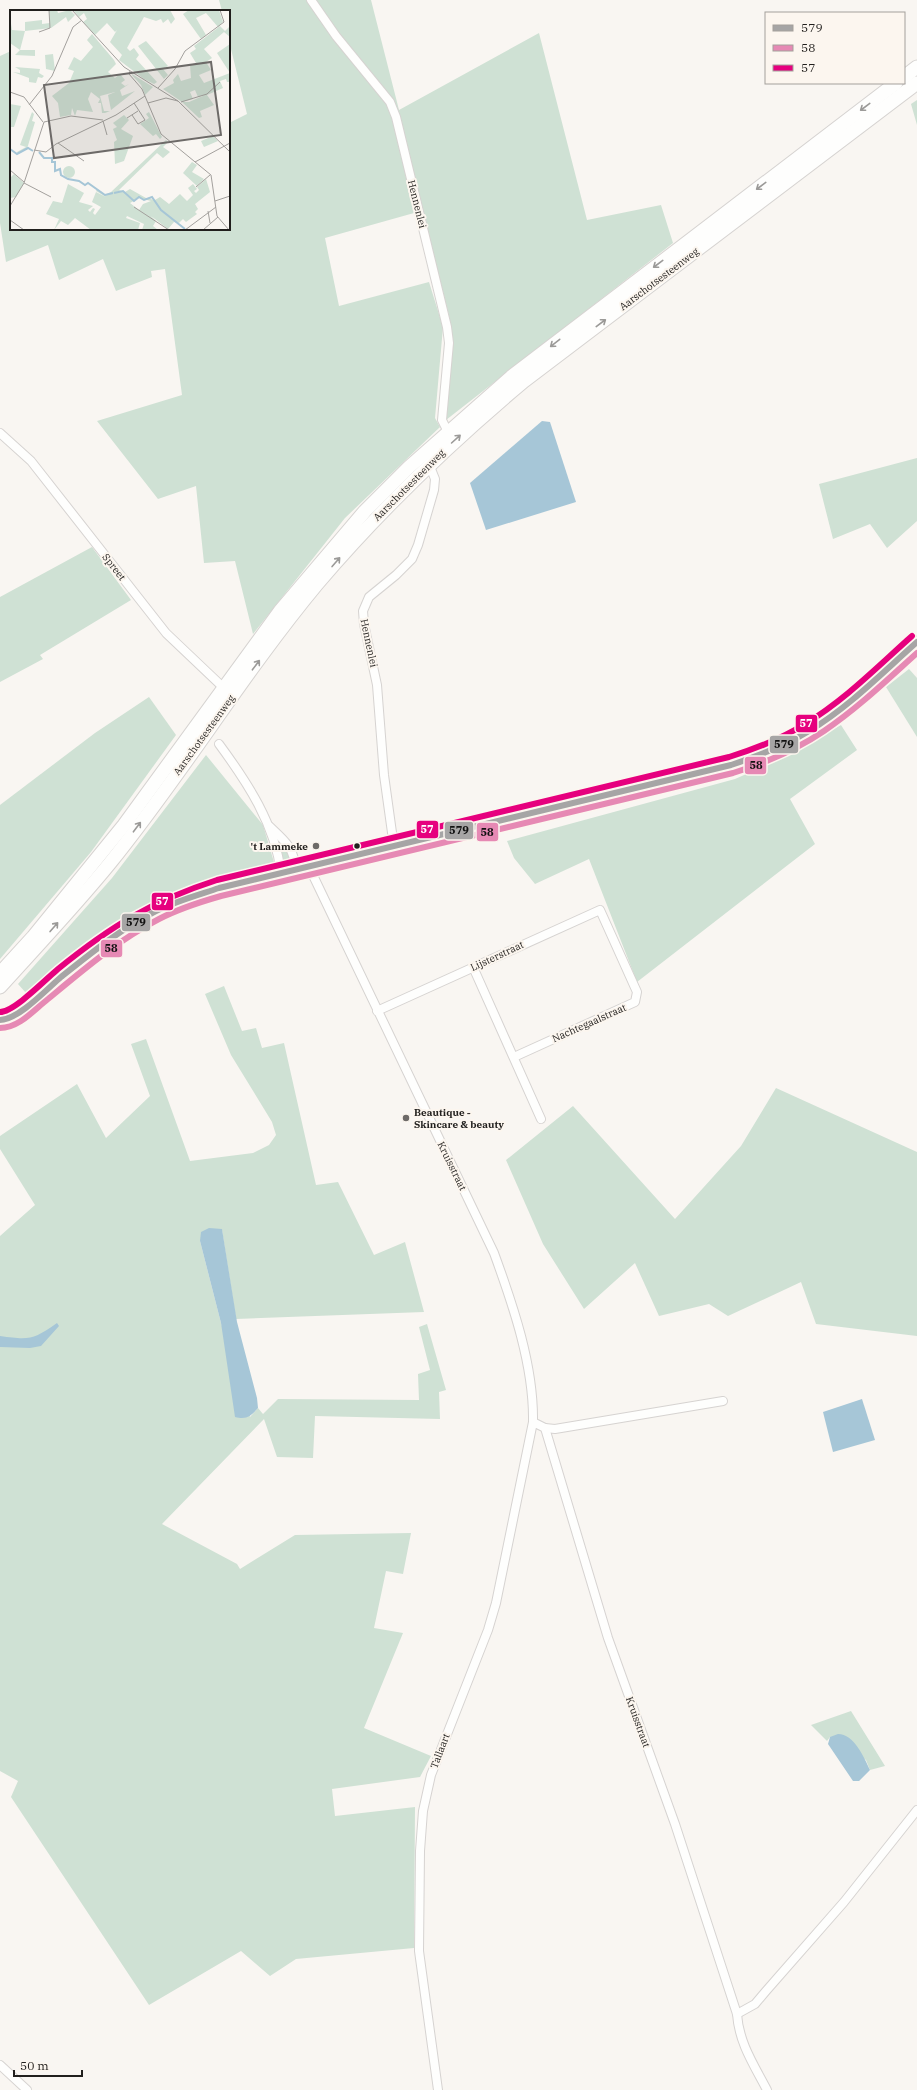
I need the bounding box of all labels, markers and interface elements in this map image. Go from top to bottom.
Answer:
inset map [10,10,230,230]
legend [765,12,905,84]
text: 579 [801,20,823,35]
text: 58 [801,40,815,55]
text: 57 [801,60,815,75]
one-way arrow [859,102,870,111]
street label: Hennenlei [405,179,429,229]
one-way arrow [756,181,767,190]
street label: Aarschotsesteenweg [617,244,702,313]
one-way arrow [653,260,664,269]
one-way arrow [596,318,607,327]
one-way arrow [549,339,560,348]
one-way arrow [451,434,461,444]
street label: Aarschotsesteenweg [370,446,448,524]
street label: Spreet [99,551,129,583]
one-way arrow [332,557,341,568]
street label: Hennenlei [358,618,380,668]
one-way arrow [252,659,260,670]
street label: Aarschotsesteenweg [170,692,238,778]
line badge: 57 [795,714,818,733]
text: 57 [799,716,813,730]
line badge: 579 [769,735,799,754]
text: 579 [774,737,794,751]
line badge: 58 [744,756,767,775]
text: 58 [749,758,763,772]
line badge: 57 [416,820,439,839]
one-way arrow [133,821,141,832]
line badge: 579 [444,821,474,840]
text: 57 [420,822,434,836]
line badge: 58 [476,822,499,842]
text: 579 [449,823,469,837]
text: 58 [480,825,494,839]
place label: 't Lammeke [250,840,308,853]
marker: 't Lammeke [311,841,321,851]
unlabelled marker [352,841,362,851]
line badge: 57 [151,892,174,911]
text: 57 [155,894,169,908]
line badge: 579 [121,913,151,932]
text: 579 [126,915,146,929]
one-way arrow [50,922,59,932]
street label: Lijsterstraat [468,938,526,974]
line badge: 58 [100,939,123,958]
text: 58 [104,941,118,955]
street label: Nachtegaalstraat [550,1001,629,1045]
place label: Beautique - Skincare & beauty [414,1106,504,1131]
marker: Beautique - Skincare & beauty [401,1113,411,1123]
street label: Kruisstraat [435,1139,470,1193]
street label: Kruisstraat [623,1695,653,1750]
street label: Tallaart [427,1731,453,1770]
scale bar [14,2052,82,2078]
text: 50 m [20,2058,49,2073]

